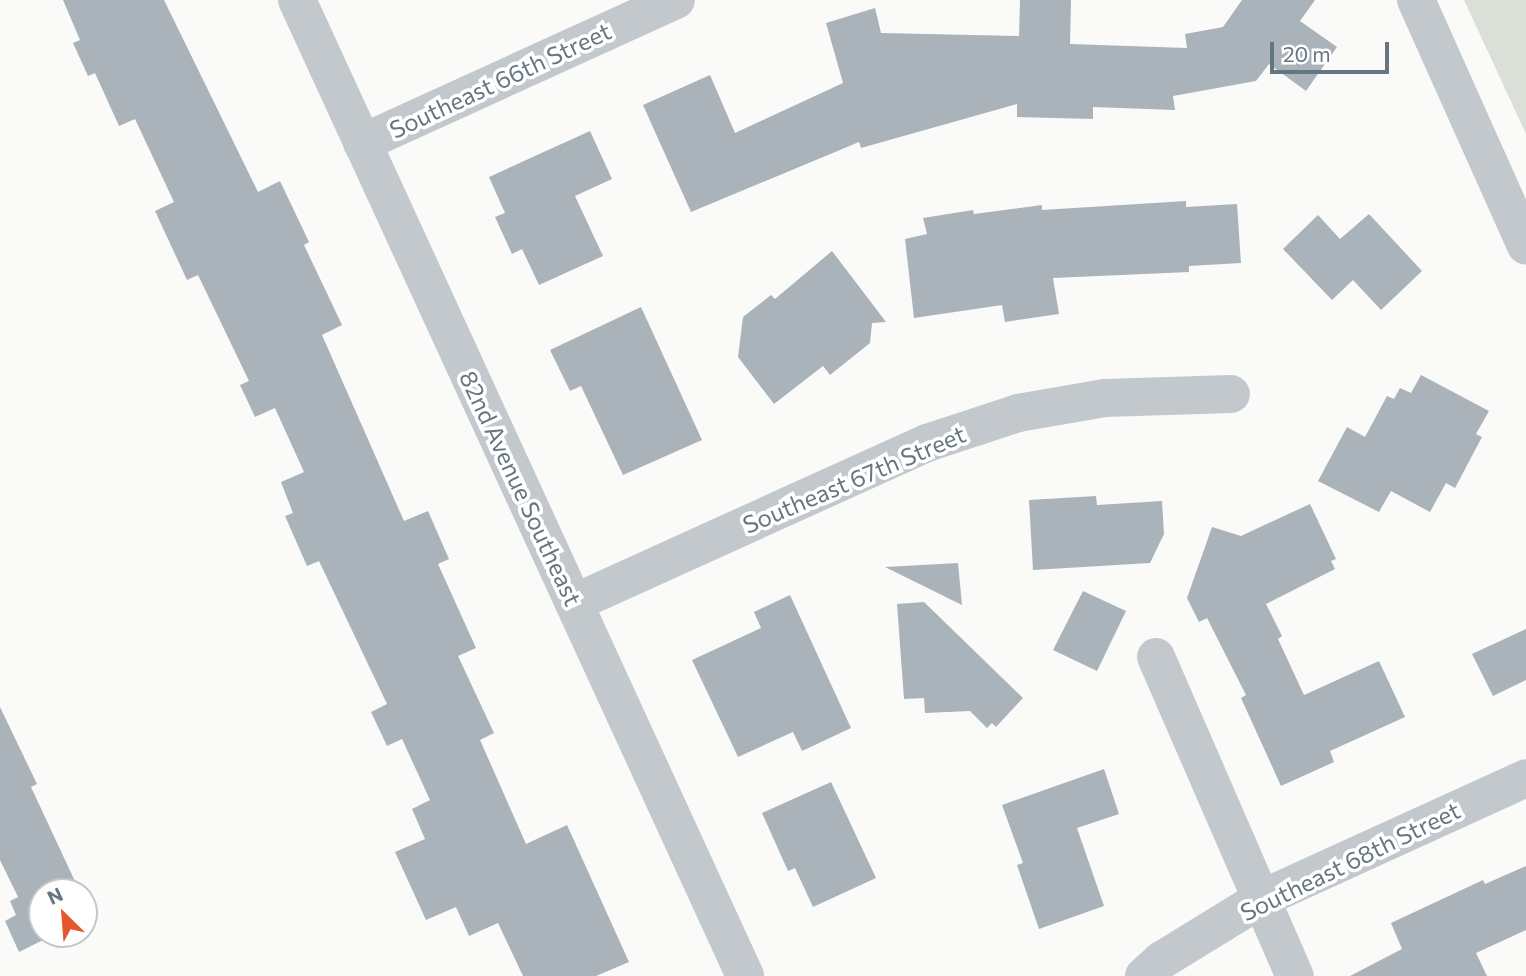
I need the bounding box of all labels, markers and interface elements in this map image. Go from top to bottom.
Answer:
street label: Southeast 66th Street [385,16,615,144]
scale bar [1274,28,1393,72]
text: 20 m [1283,41,1331,66]
street label: 82nd Avenue Southeast [454,366,588,610]
street label: Southeast 67th Street [738,419,970,539]
street label: Southeast 68th Street [1235,795,1465,927]
north arrow [28,878,98,948]
text: N [43,882,66,909]

